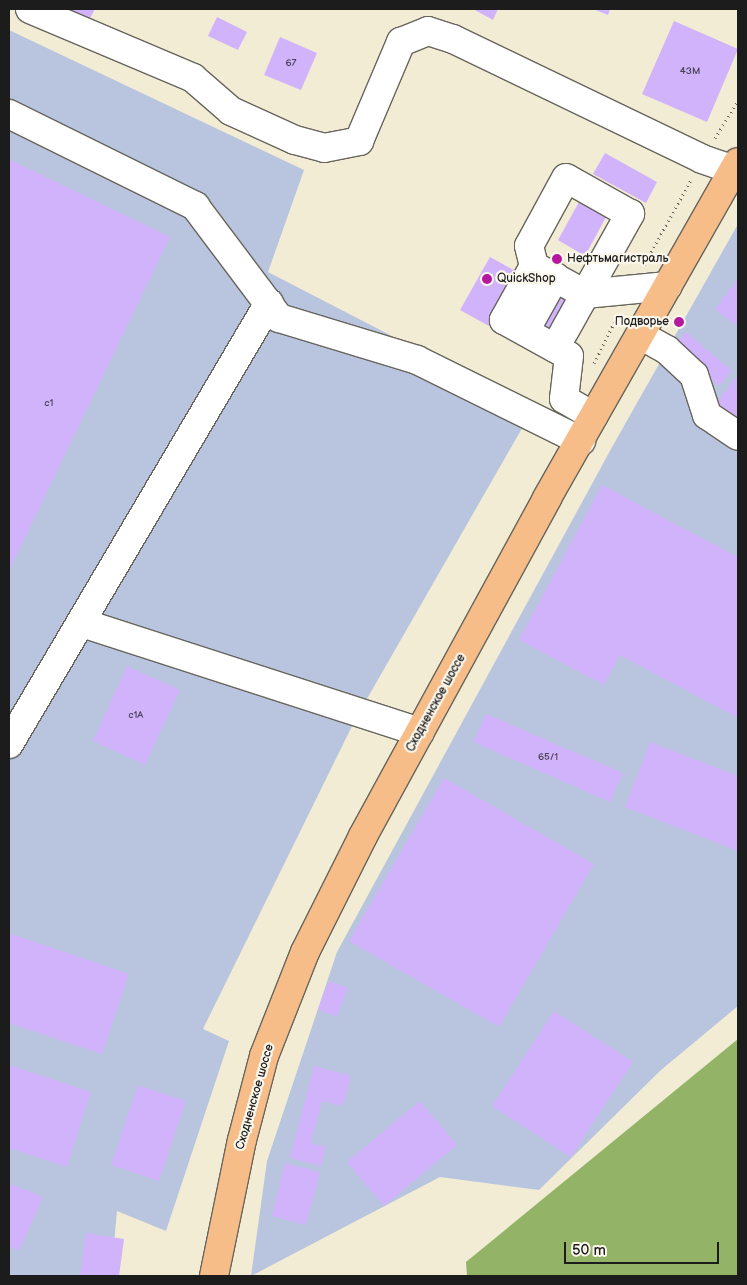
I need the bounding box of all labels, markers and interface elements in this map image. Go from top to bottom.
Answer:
house number: 67 [285,58,297,70]
house number: 43М [680,66,700,78]
place label: Нефтьмагистраль [567,252,668,266]
marker: Нефтьмагистраль [551,253,563,265]
place label: QuickShop [497,272,556,286]
marker: QuickShop [481,273,493,285]
place label: Подворье [615,315,669,329]
marker: Подворье [673,316,685,328]
house number: с1 [45,398,53,410]
street label: Сходненское шоссе [403,652,469,754]
house number: с1А [129,710,143,722]
house number: 65/1 [538,752,558,764]
street label: Сходненское шоссе [233,1043,277,1151]
scale bar [567,1232,722,1264]
text: 50 m [572,1241,606,1260]

